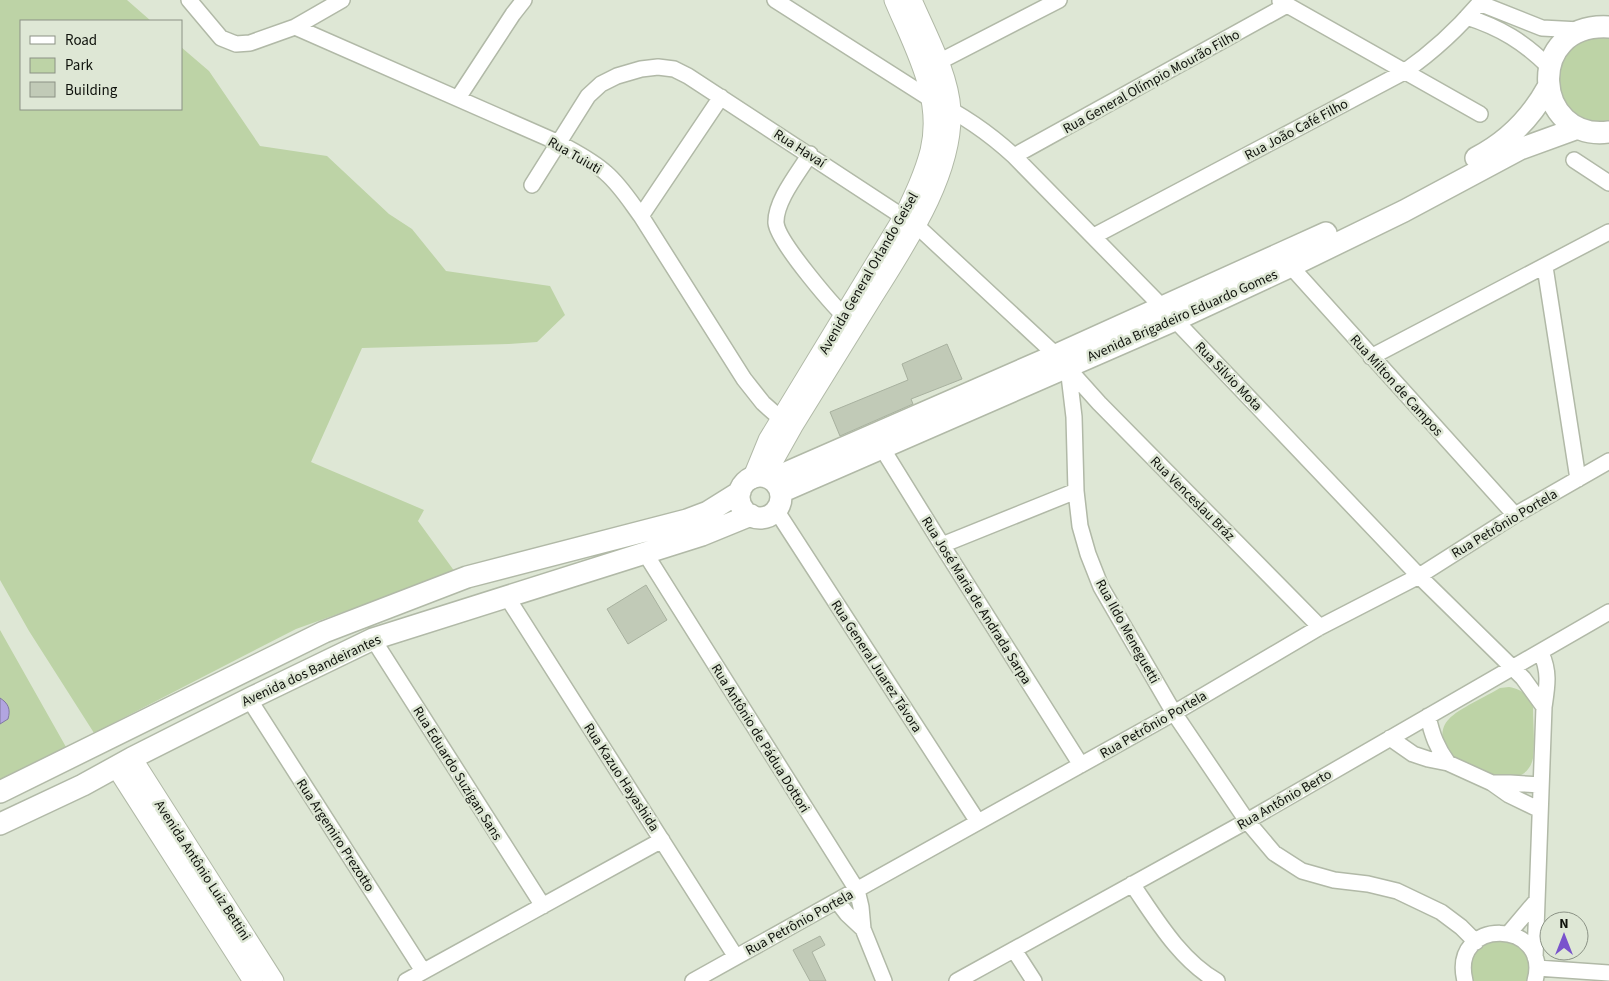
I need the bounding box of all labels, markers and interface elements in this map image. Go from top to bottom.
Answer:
legend [20,20,182,110]
street label: Rua General Olímpio Mourão Filho [1059,25,1244,139]
text: Road [65,30,97,51]
text: Park [65,55,94,76]
text: Building [65,80,118,101]
street label: Rua João Café Filho [1241,94,1352,166]
street label: Rua Havaí [770,125,830,173]
street label: Rua Tuiuti [544,132,605,179]
street label: Avenida General Orlando Geisel [814,189,924,358]
street label: Avenida Brigadeiro Eduardo Gomes [1084,265,1281,367]
street label: Rua Milton de Campos [1345,330,1447,441]
street label: Rua Silvio Mota [1190,338,1266,416]
street label: Rua Venceslau Bráz [1145,452,1239,546]
street label: Rua Petrônio Portela [1448,484,1561,563]
street label: Rua José Maria de Andrada Sarpa [916,513,1036,688]
street label: Rua Ildo Meneguetti [1090,576,1164,687]
street label: Rua General Juarez Távora [826,596,927,737]
street label: Avenida dos Bandeirantes [239,630,384,712]
street label: Rua Antônio de Pádua Dottori [706,660,814,817]
street label: Rua Petrônio Portela [1096,686,1211,764]
street label: Rua Eduardo Suzigan Sans [408,703,507,845]
street label: Rua Kazuo Hayashida [579,719,664,836]
street label: Rua Antônio Berto [1233,765,1336,835]
street label: Rua Argemiro Prezotto [291,775,379,896]
street label: Avenida Antônio Luiz Bettini [149,796,255,945]
street label: Rua Petrônio Portela [742,885,857,961]
north arrow [1539,911,1589,961]
text: N [1559,914,1569,934]

